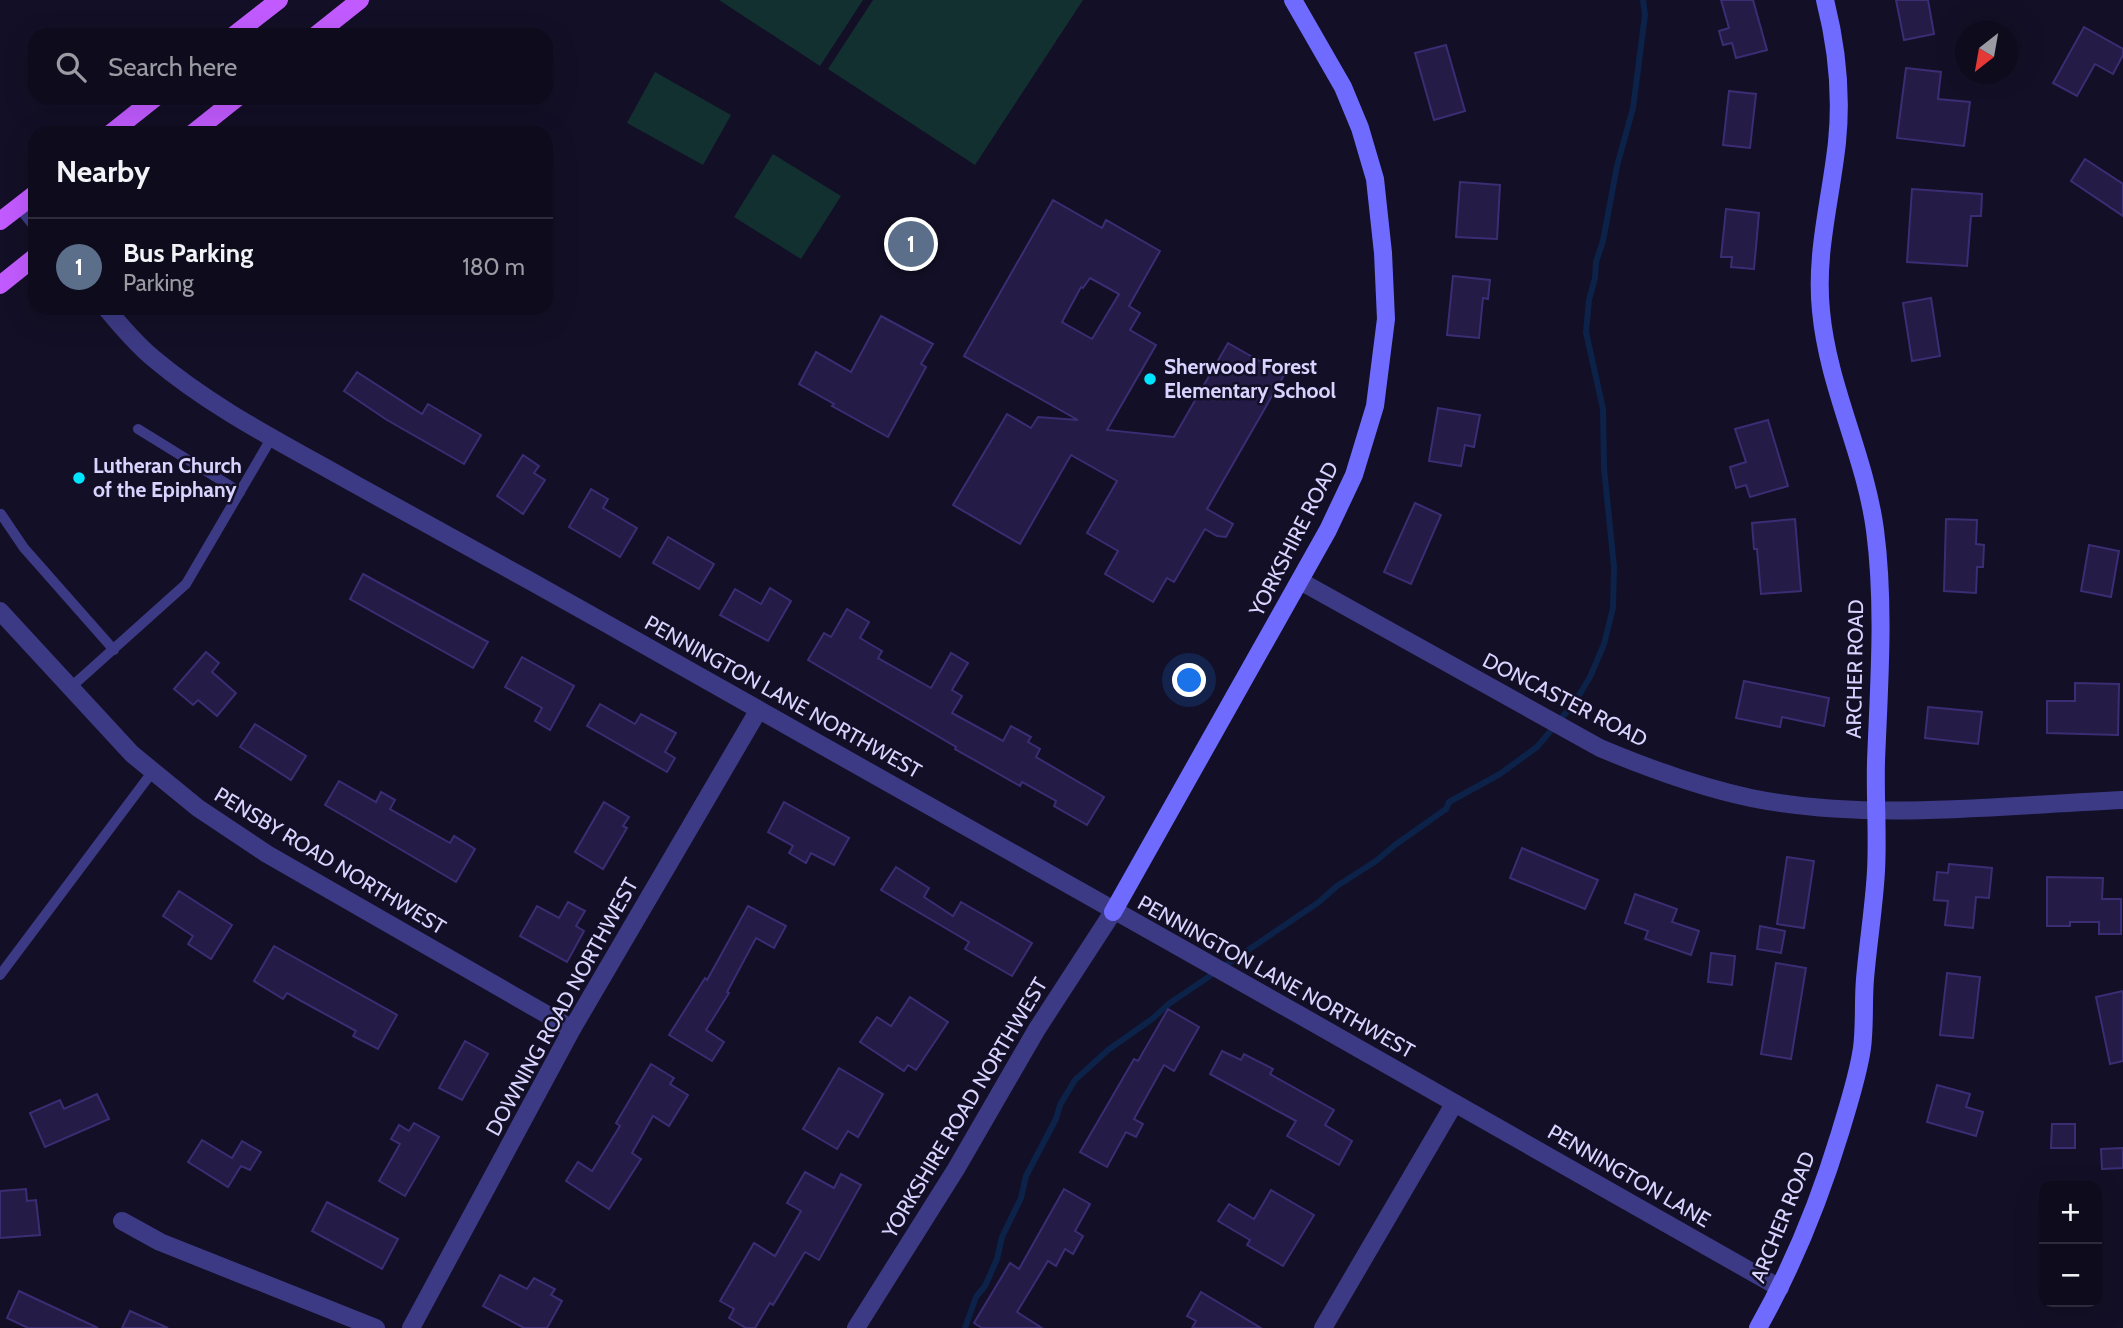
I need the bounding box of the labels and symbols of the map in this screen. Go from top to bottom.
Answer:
north arrow [1955,21,2018,84]
pin: 1 [888,218,934,270]
place label: Sherwood Forest Elementary School [1164,354,1337,403]
marker: Sherwood Forest Elementary School [1142,371,1158,387]
place label: Lutheran Church of the Epiphany [93,453,242,502]
street label: YORKSHIRE ROAD [1243,457,1343,621]
marker: Lutheran Church of the Epiphany [71,470,87,486]
street label: ARCHER ROAD [1841,599,1868,739]
street label: PENNINGTON LANE NORTHWEST [640,610,926,783]
street label: DONCASTER ROAD [1479,647,1652,752]
your location [1172,663,1206,697]
street label: PENSBY ROAD NORTHWEST [210,782,450,940]
street label: DOWNING ROAD NORTHWEST [480,874,643,1140]
street label: PENNINGTON LANE NORTHWEST [1133,890,1419,1063]
street label: YORKSHIRE ROAD NORTHWEST [876,973,1052,1243]
street label: PENNINGTON LANE [1543,1119,1715,1232]
street label: ARCHER ROAD [1745,1148,1820,1286]

